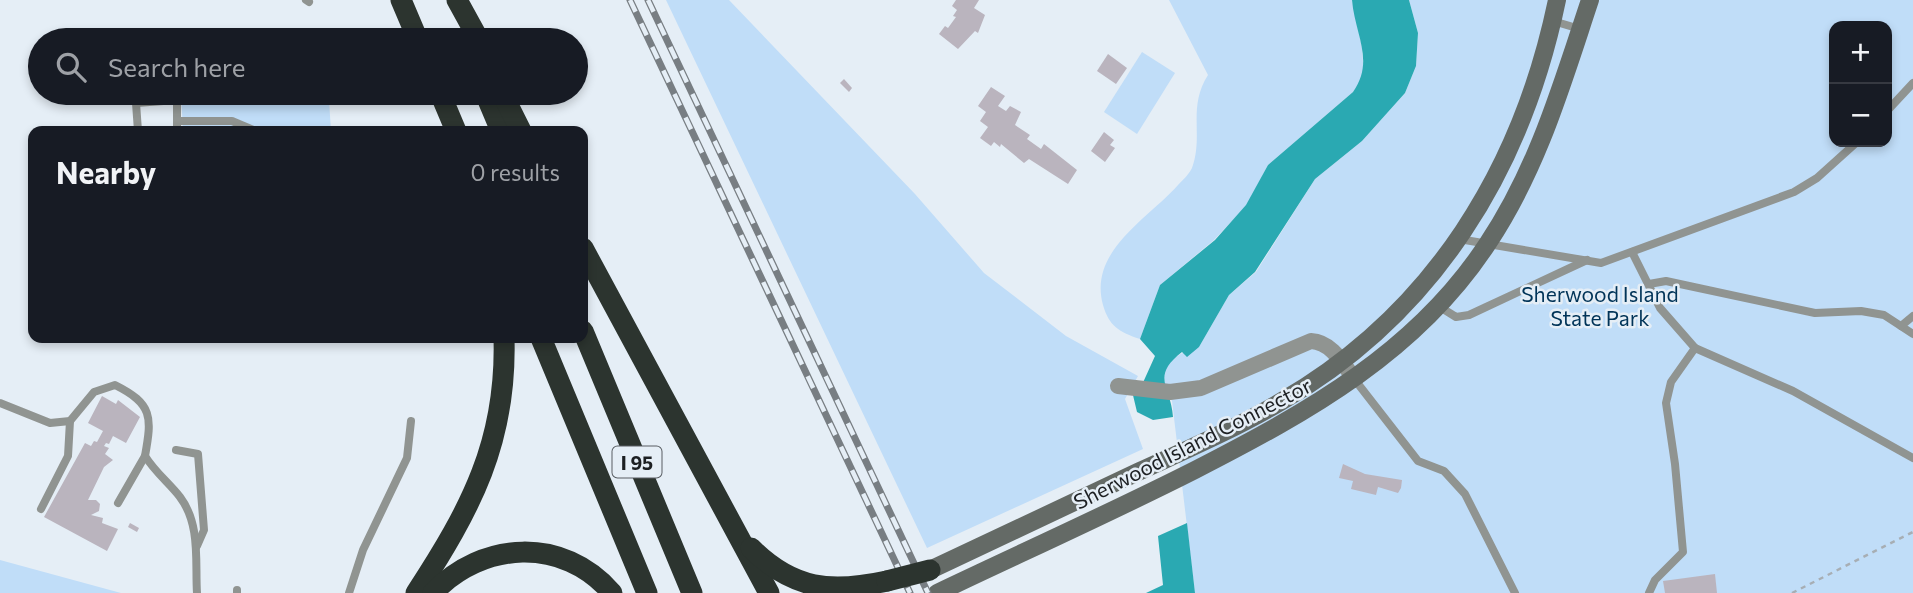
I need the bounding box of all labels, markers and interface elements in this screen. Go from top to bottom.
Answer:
map controls [1829,21,1892,147]
button: + [1829,21,1892,84]
search box [28,28,588,105]
icon: search [52,48,90,86]
text: Search here [108,51,246,82]
button: − [1829,84,1892,147]
text: Nearby [56,153,156,190]
text: 0 results [471,158,560,186]
park label: Sherwood Island State Park [1521,281,1679,330]
street label: Sherwood Island Connector [1069,372,1315,514]
road number: I 95 [612,446,662,477]

